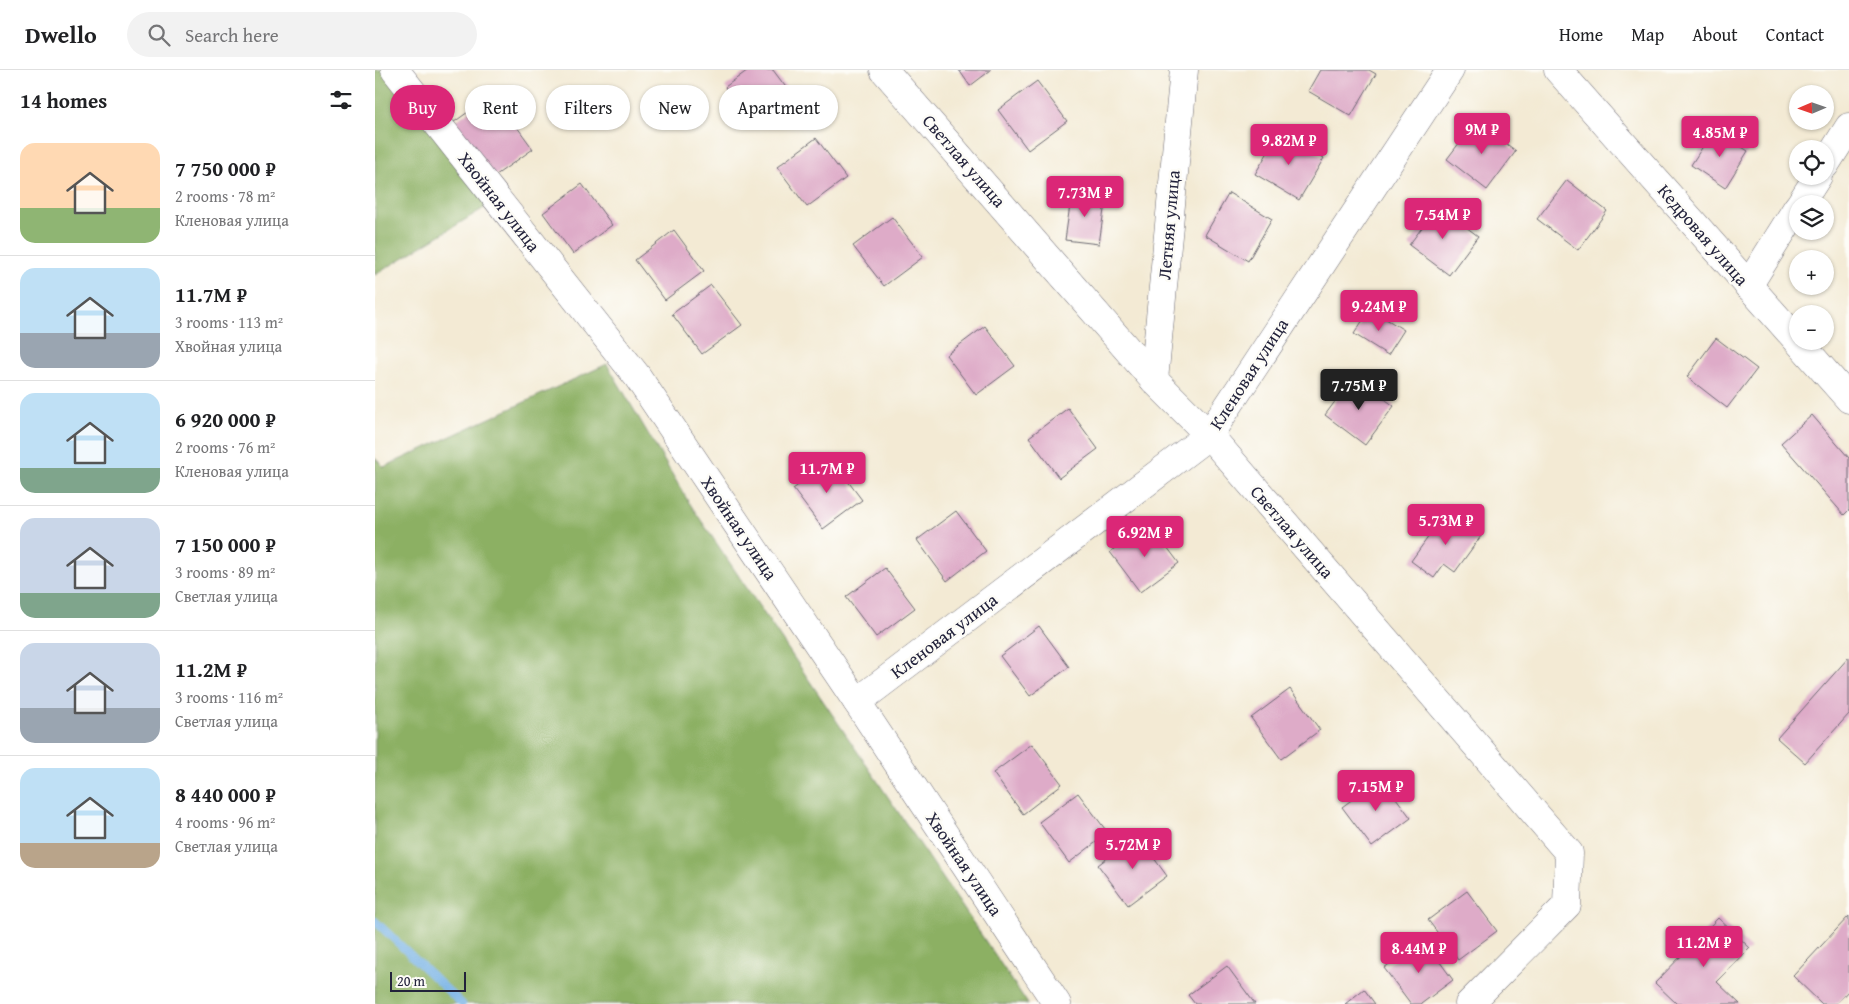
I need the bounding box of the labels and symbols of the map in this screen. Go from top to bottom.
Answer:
north arrow [1789,85,1834,130]
street label: Светлая улица [916,108,1013,214]
pin: 9M ₽ [1452,112,1512,155]
pin: 4.85M ₽ [1674,116,1766,158]
pin: 9.82M ₽ [1243,124,1335,166]
street label: Хвойная улица [452,146,547,258]
street label: Летняя улица [1150,169,1187,281]
pin: 7.73M ₽ [1039,176,1131,218]
street label: Кедровая улица [1651,178,1756,292]
pin: 7.54M ₽ [1397,198,1489,240]
pin: 9.24M ₽ [1333,290,1425,332]
street label: Кленовая улица [1202,312,1295,435]
pin: 7.75M ₽ [1313,368,1405,411]
pin: 11.7M ₽ [781,452,873,494]
street label: Хвойная улица [695,470,785,586]
street label: Светлая улица [1244,479,1341,585]
pin: 5.73M ₽ [1400,504,1492,546]
pin: 6.92M ₽ [1099,516,1191,558]
street label: Кленовая улица [884,586,1003,685]
pin: 7.15M ₽ [1330,770,1422,812]
street label: Хвойная улица [920,806,1010,922]
pin: 5.72M ₽ [1087,828,1179,870]
pin: 11.2M ₽ [1658,926,1750,968]
pin: 8.44M ₽ [1373,932,1465,974]
scale bar [390,969,466,992]

